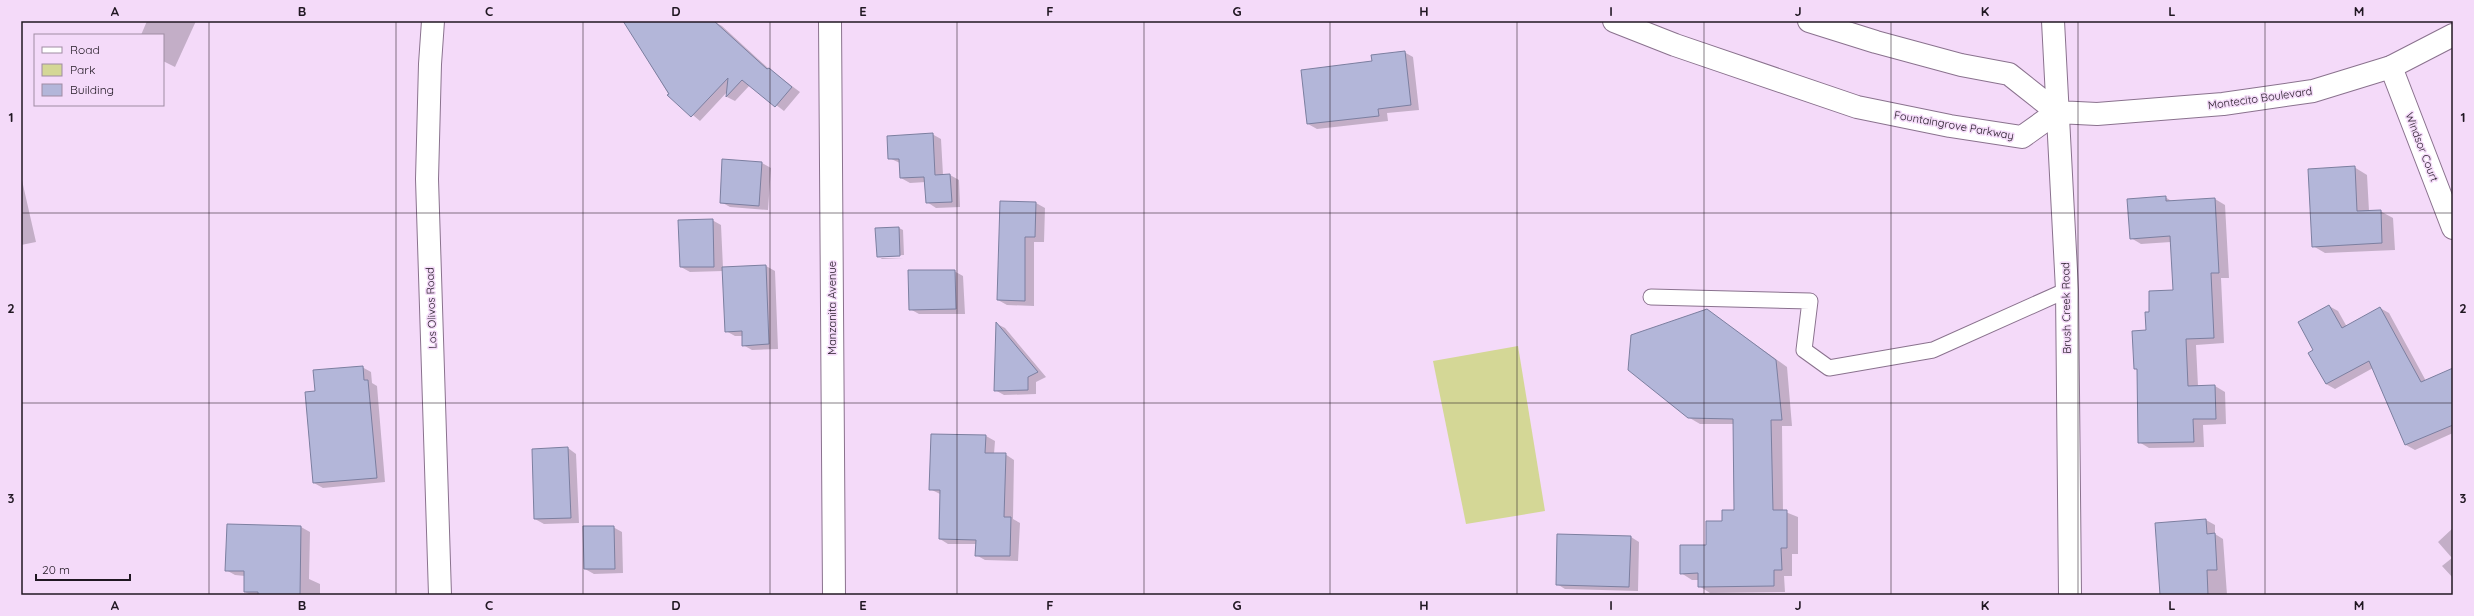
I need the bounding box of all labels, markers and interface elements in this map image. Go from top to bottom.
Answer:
text: A [111,3,120,19]
text: B [298,3,306,19]
text: C [485,3,493,19]
text: D [671,3,681,19]
text: E [859,3,867,19]
text: F [1046,3,1054,19]
text: G [1232,3,1242,19]
text: H [1419,3,1429,19]
text: I [1609,3,1613,19]
text: J [1794,3,1802,19]
text: K [1981,3,1990,19]
text: L [2168,3,2176,19]
text: M [2354,3,2364,19]
legend [34,34,164,106]
text: Road [70,42,100,57]
text: Park [70,62,95,77]
text: Building [70,82,114,97]
street label: Montecito Boulevard [2207,84,2313,112]
street label: Fountaingrove Parkway [1893,108,2015,142]
text: 1 [8,109,14,125]
text: 1 [2460,109,2466,125]
street label: Windsor Court [2402,110,2442,184]
street label: Manzanita Avenue [825,261,839,355]
street label: Brush Creek Road [2058,262,2074,354]
street label: Los Olivos Road [423,267,439,349]
text: 2 [7,300,15,316]
text: 2 [2459,300,2467,316]
text: 3 [8,490,15,506]
text: 3 [2460,490,2467,506]
scale bar [36,556,130,582]
text: 20 m [42,562,70,577]
text: A [111,597,120,613]
text: B [298,597,306,613]
text: C [485,597,493,613]
text: D [671,597,681,613]
text: E [859,597,867,613]
text: F [1046,597,1054,613]
text: G [1232,597,1242,613]
text: H [1419,597,1429,613]
text: I [1609,597,1613,613]
text: J [1794,597,1802,613]
text: K [1981,597,1990,613]
text: L [2168,597,2176,613]
text: M [2354,597,2364,613]

